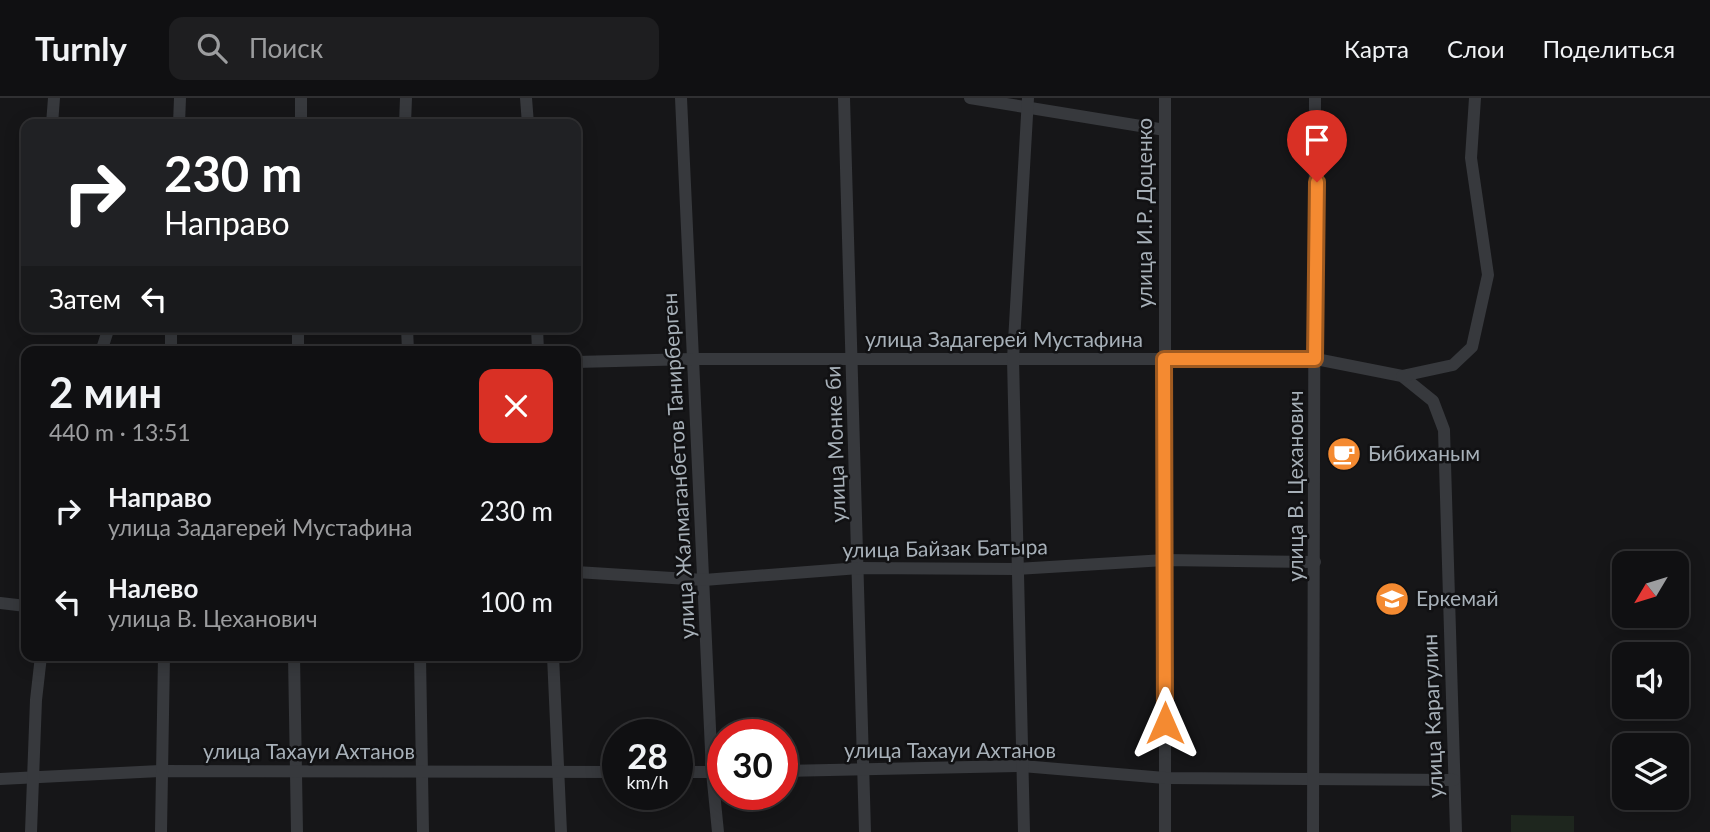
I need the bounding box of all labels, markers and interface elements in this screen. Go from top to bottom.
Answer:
search box [169,17,659,80]
text: Turnly [35,28,127,68]
icon: search [193,29,231,67]
text: Поиск [249,32,323,64]
text: Карта [1344,34,1409,63]
text: Слои [1447,34,1504,63]
text: Поделиться [1542,34,1675,63]
pin [1287,110,1347,182]
street label: улица И.Р. Доценко [1131,118,1156,308]
icon: arrive [1298,121,1336,159]
text: 230 m [164,144,302,202]
icon: right [49,147,140,238]
text: Направо [164,203,290,242]
icon: left [135,280,173,318]
text: Затем [49,283,121,315]
street label: улица Жалмаганбетов Танирберген [656,292,699,640]
street label: улица Задагерей Мустафина [865,326,1143,351]
street label: улица Монке би [819,365,850,523]
text: 2 мин [49,367,162,417]
button: close [479,369,553,443]
street label: улица В. Цеханович [1282,390,1307,582]
text: 440 m · 13:51 [49,418,191,446]
cafe icon: Бибиханым [1325,435,1363,473]
place label: Бибиханым [1368,440,1480,465]
text: Направо [108,481,212,513]
icon: right [49,492,87,530]
text: 230 m [480,495,553,527]
text: улица Задагерей Мустафина [108,513,412,541]
street label: улица Байзак Батыра [842,533,1048,562]
north arrow [1612,551,1689,628]
map controls [1612,551,1689,810]
text: Налево [108,572,198,604]
school or university icon: Еркемай [1373,580,1411,618]
icon: left [49,583,87,621]
place label: Еркемай [1416,585,1498,610]
text: 100 m [480,586,553,618]
text: улица В. Цеханович [108,604,318,632]
street label: улица Карагулин [1416,634,1447,798]
button: sound [1612,642,1689,719]
position arrow [1128,686,1202,760]
speed limit sign: 30 [707,719,798,810]
button: layers [1612,733,1689,810]
text: 28 [627,734,668,776]
street label: улица Тахауи Ахтанов [844,737,1056,762]
street label: улица Тахауи Ахтанов [203,738,415,763]
text: km/h [626,771,669,793]

